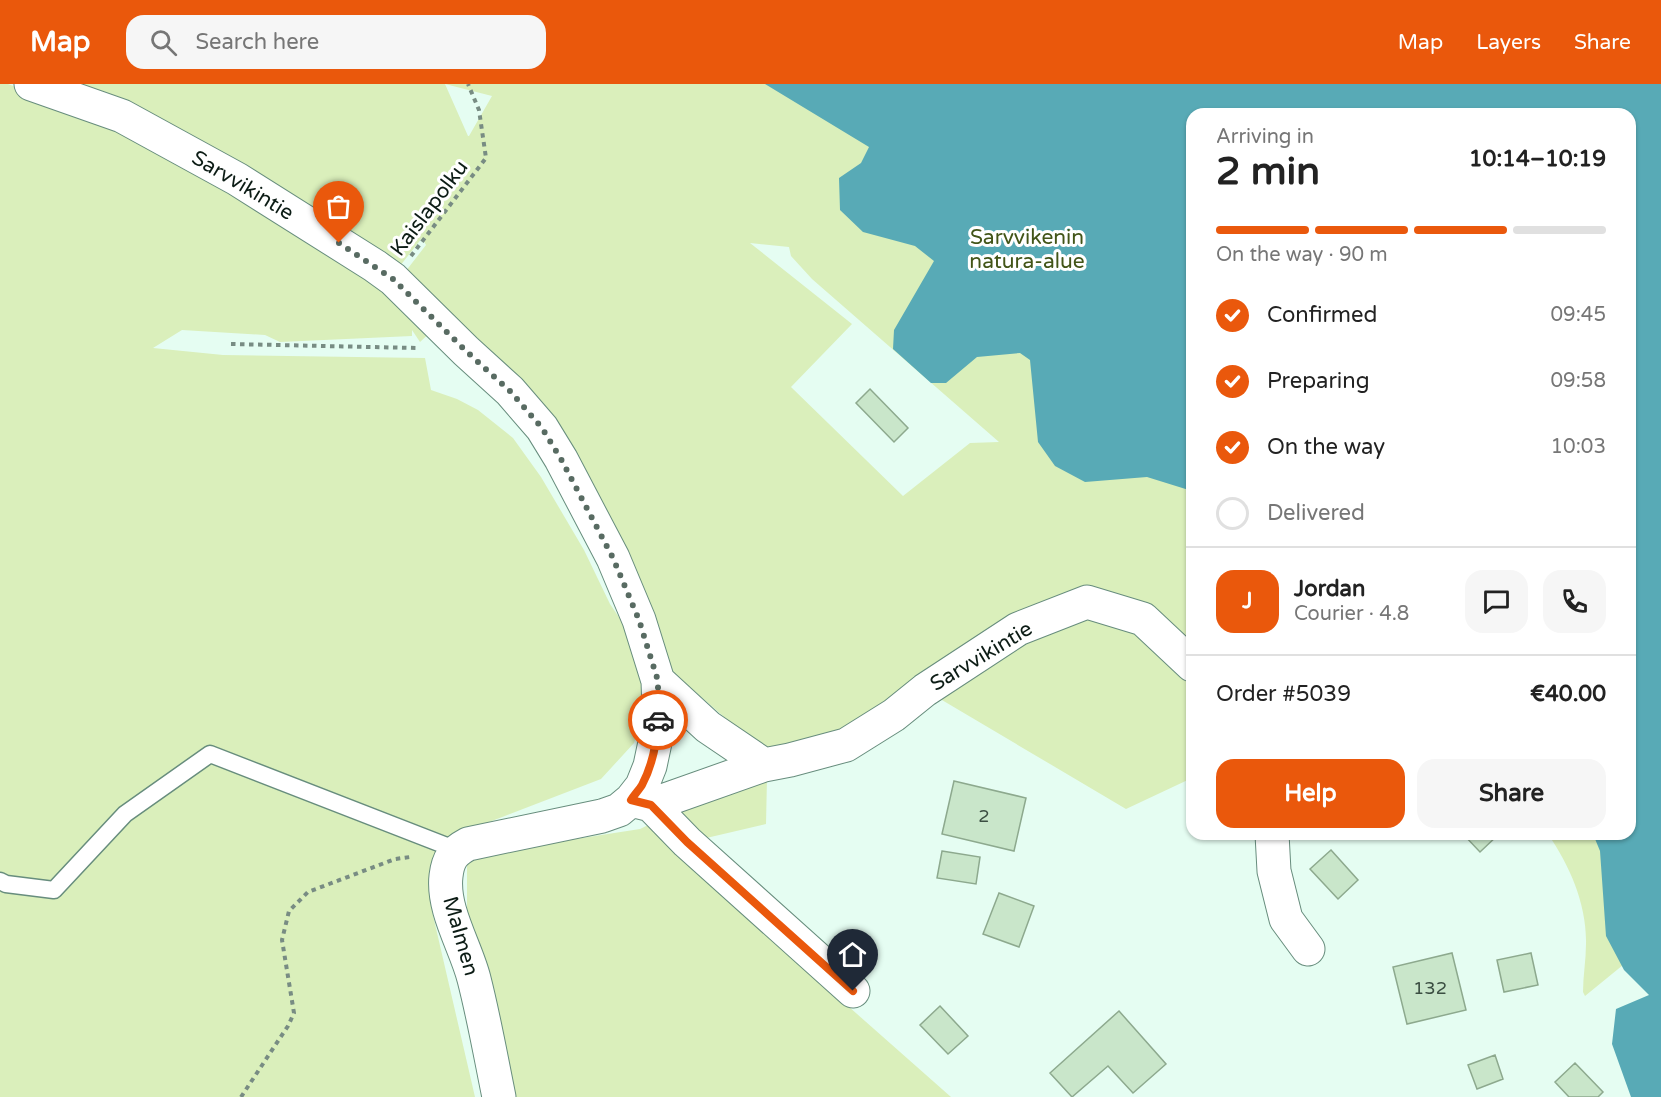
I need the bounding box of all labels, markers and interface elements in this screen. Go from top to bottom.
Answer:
search box [126,15,546,69]
text: Map [30,25,90,59]
icon: search [147,26,180,59]
text: Search here [195,29,319,55]
text: Map [1398,30,1443,55]
text: Layers [1476,30,1541,55]
text: Share [1574,30,1631,55]
text: Arriving in [1216,125,1314,149]
street label: Sarvvikintie [187,145,298,226]
text: 10:14–10:19 [1469,146,1606,172]
text: 2 min [1216,148,1320,195]
street label: Kaislapolku [385,155,474,261]
pin [313,181,364,243]
icon: bag [322,190,355,223]
park label: Sarvvikenin natura-alue [969,225,1085,274]
text: On the way · 90 m [1216,243,1388,267]
icon: check [1216,299,1249,332]
text: Confirmed [1267,302,1377,328]
text: 09:45 [1551,303,1606,327]
icon: check [1216,365,1249,398]
text: Preparing [1267,368,1370,394]
text: 09:58 [1551,369,1606,393]
icon: check [1216,431,1249,464]
text: On the way [1267,434,1385,460]
text: 10:03 [1551,435,1606,459]
text: Delivered [1267,500,1365,526]
button: chat [1465,570,1528,633]
button: phone [1543,570,1606,633]
text: Jordan [1294,576,1365,602]
text: J [1242,588,1253,614]
text: Courier · 4.8 [1294,602,1409,626]
street label: Sarvvikintie [926,616,1037,697]
text: Order #5039 [1216,681,1351,707]
text: €40.00 [1530,681,1606,707]
courier [628,690,688,750]
icon: car [642,704,675,737]
button: Help [1216,759,1405,828]
button: Share [1417,759,1606,828]
house number: 2 [978,805,990,827]
street label: Malmen [437,894,484,979]
pin [827,929,878,991]
icon: home [836,938,869,971]
house number: 132 [1413,977,1447,999]

